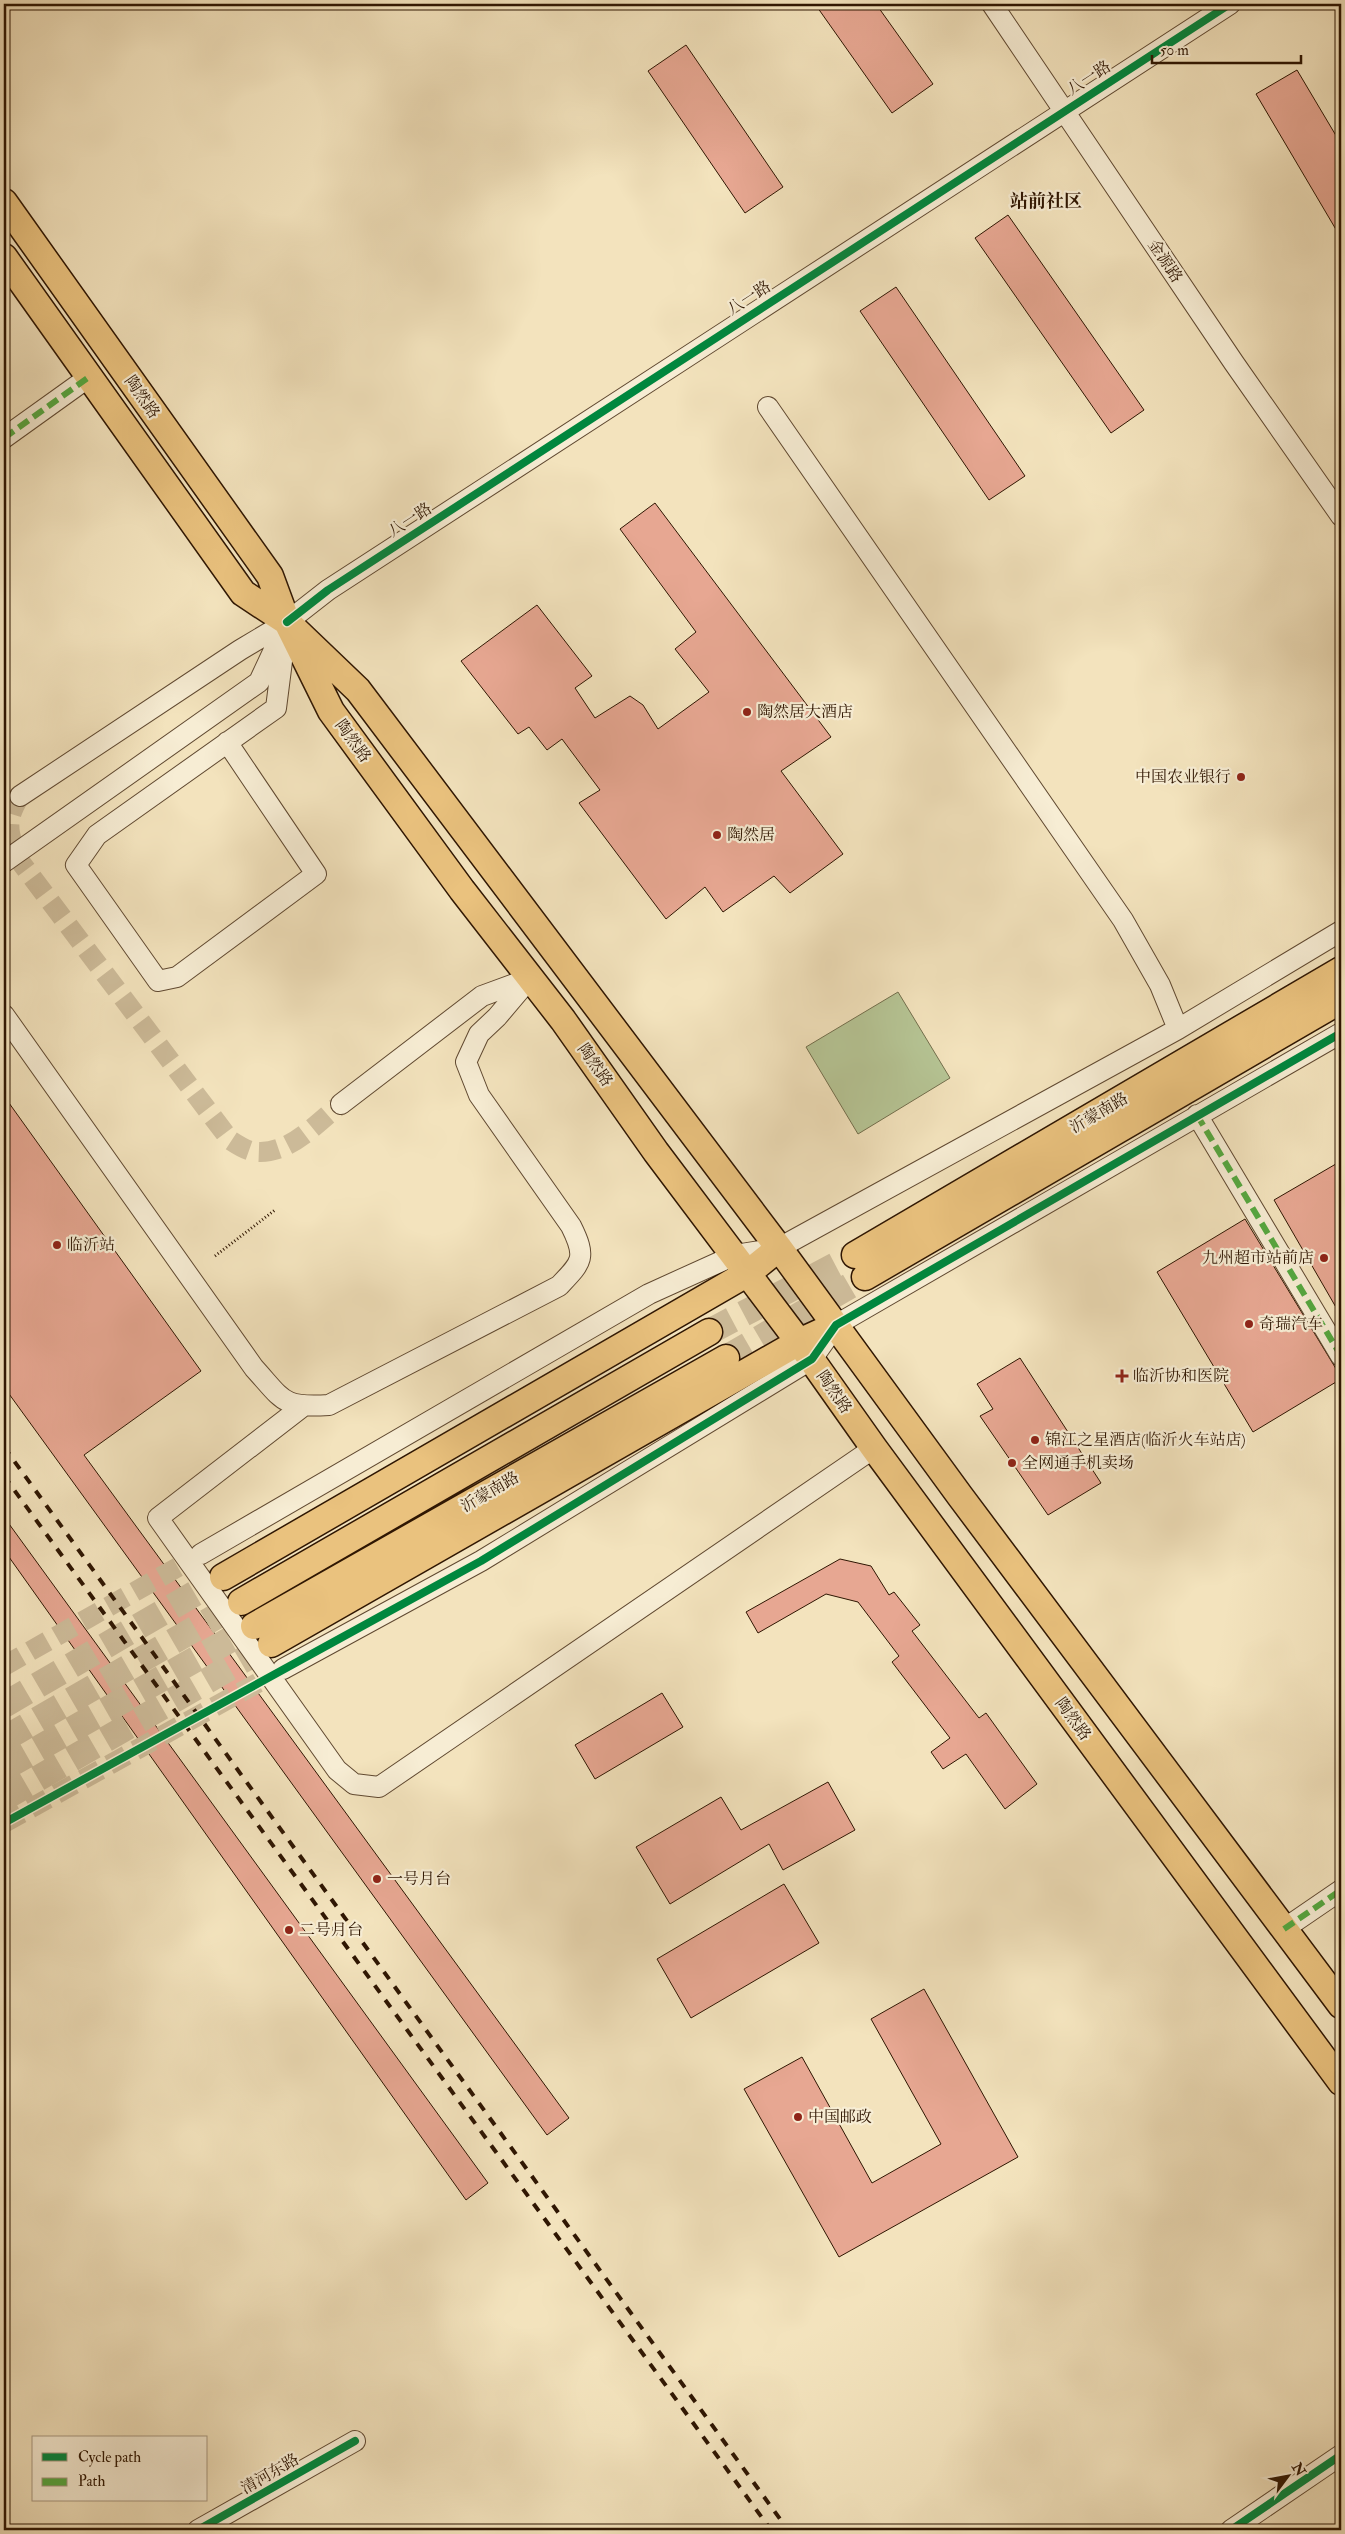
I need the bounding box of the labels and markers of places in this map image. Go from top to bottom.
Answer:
place label: 陶然居大酒店 [757,702,853,722]
marker: 陶然居大酒店 [741,706,753,718]
place label: 中国农业银行 [1135,767,1231,787]
marker: 中国农业银行 [1235,771,1247,783]
place label: 陶然居 [727,825,775,845]
marker: 陶然居 [711,829,723,841]
place label: 临沂站 [67,1235,115,1255]
marker: 临沂站 [51,1239,63,1251]
place label: 九州超市站前店 [1202,1248,1314,1268]
marker: 九州超市站前店 [1318,1252,1330,1264]
place label: 奇瑞汽车 [1259,1314,1323,1334]
marker: 奇瑞汽车 [1243,1318,1255,1330]
place label: 临沂协和医院 [1133,1366,1229,1386]
marker: 临沂协和医院 [1115,1369,1129,1383]
place label: 锦江之星酒店(临沂火车站店) [1045,1430,1246,1450]
marker: 锦江之星酒店(临沂火车站店) [1029,1434,1041,1446]
place label: 全网通手机卖场 [1022,1453,1134,1473]
marker: 全网通手机卖场 [1006,1457,1018,1469]
place label: 一号月台 [387,1869,451,1889]
marker: 一号月台 [371,1873,383,1885]
place label: 二号月台 [299,1920,363,1940]
marker: 二号月台 [283,1924,295,1936]
place label: 中国邮政 [808,2107,872,2127]
marker: 中国邮政 [792,2111,804,2123]

